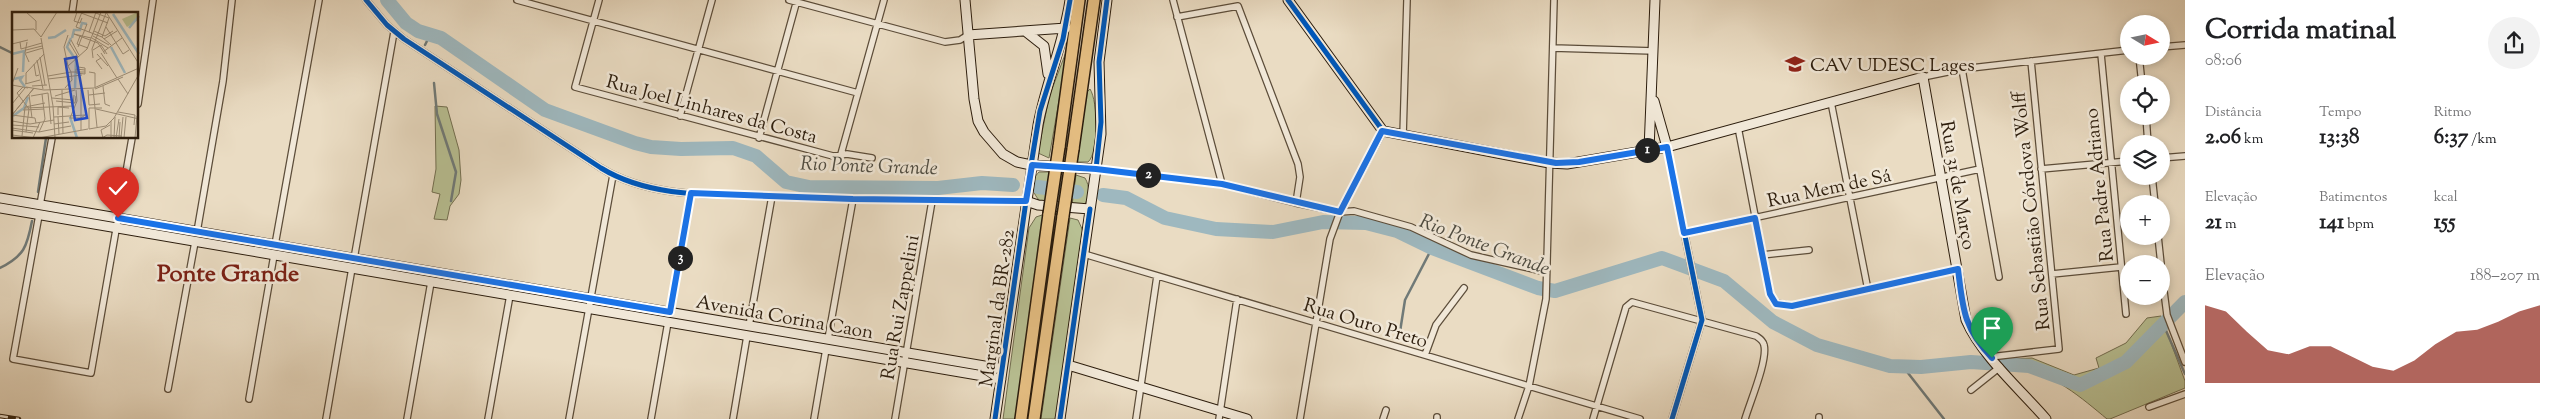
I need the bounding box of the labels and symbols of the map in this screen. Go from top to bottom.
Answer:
inset map [12,12,139,139]
north arrow [2120,15,2170,65]
school or university icon: CAV UDESC Lages [1784,53,1806,75]
place label: CAV UDESC Lages [1810,53,1975,80]
street label: Rua Joel Linhares da Costa [603,69,820,152]
street label: Rua Sebastião Córdova Wolff [2006,88,2058,332]
street label: Rua Padre Adriano [2079,107,2122,263]
street label: Rua 31 de Março [1932,119,1981,252]
pin: 1 [1634,138,1660,162]
water label: Rio Ponte Grande [800,151,938,184]
pin: 2 [1136,162,1160,188]
street label: Rua Mem de Sá [1765,163,1894,216]
pin [97,167,139,218]
water label: Rio Ponte Grande [1415,208,1554,285]
street label: Marginal da BR-282 [974,228,1023,389]
street label: Rua Rui Zappelini [875,233,927,382]
pin: 3 [668,246,692,270]
district label: Ponte Grande [157,258,299,292]
street label: Avenida Corina Caon [694,290,875,347]
street label: Rua Ouro Preto [1300,293,1431,356]
pin [1971,307,2013,358]

